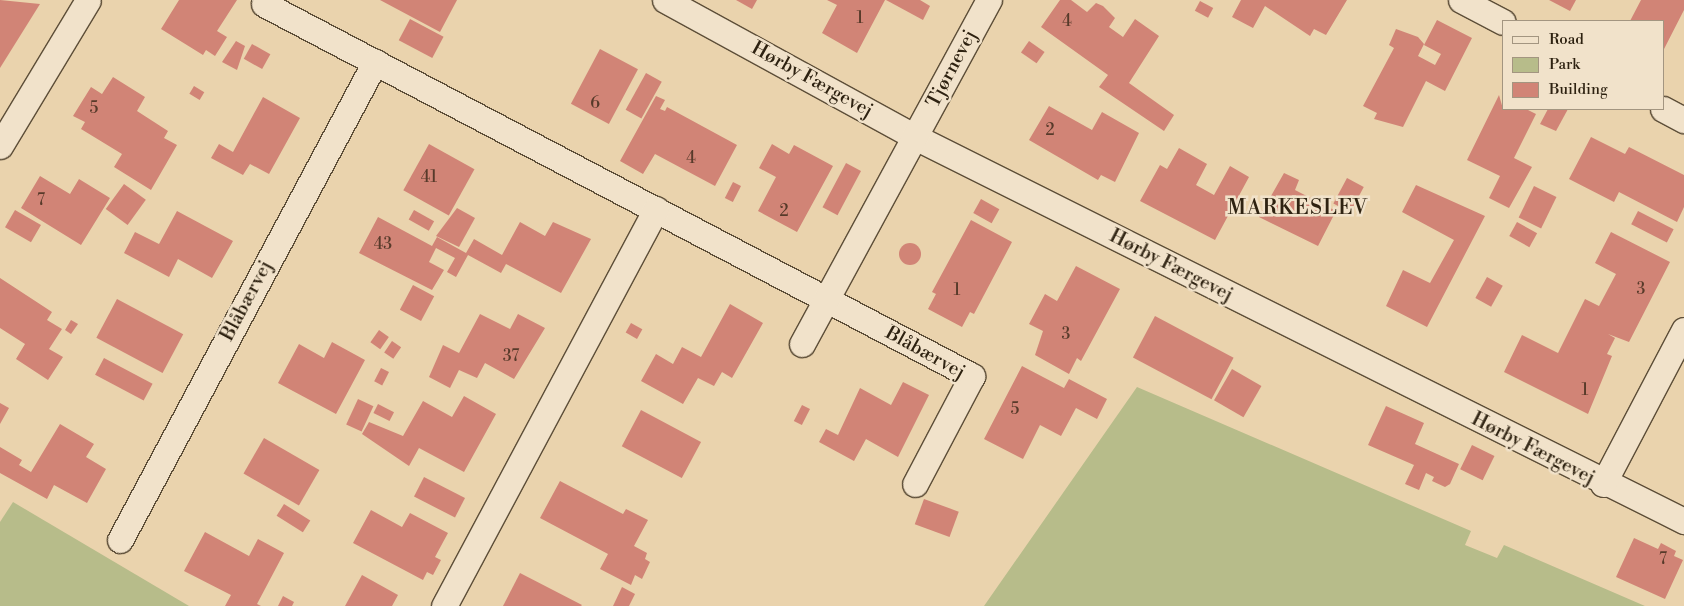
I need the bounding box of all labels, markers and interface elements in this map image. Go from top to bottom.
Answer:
house number: 1 [857,8,863,28]
house number: 4 [1062,11,1072,31]
legend [1502,20,1664,110]
street label: Tjørnevej [922,26,982,112]
text: Road [1549,30,1584,49]
street label: Hørby Færgevej [747,37,877,123]
text: Park [1549,55,1580,74]
text: Building [1549,80,1608,99]
house number: 6 [590,93,600,113]
house number: 5 [90,98,98,118]
house number: 2 [1045,120,1055,140]
house number: 4 [686,148,696,168]
house number: 41 [421,167,437,187]
house number: 7 [37,190,45,210]
district label: MARKESLEV [1226,195,1370,221]
house number: 2 [779,201,789,221]
street label: Hørby Færgevej [1105,225,1237,307]
house number: 43 [374,234,392,254]
street label: Blåbærvej [216,257,278,345]
house number: 3 [1637,279,1645,299]
house number: 1 [954,280,960,300]
street label: Blåbærvej [881,322,969,384]
house number: 3 [1062,324,1070,344]
house number: 37 [503,346,519,366]
house number: 1 [1582,380,1588,400]
house number: 5 [1011,399,1019,419]
street label: Hørby Færgevej [1467,408,1599,490]
house number: 7 [1659,549,1667,569]

